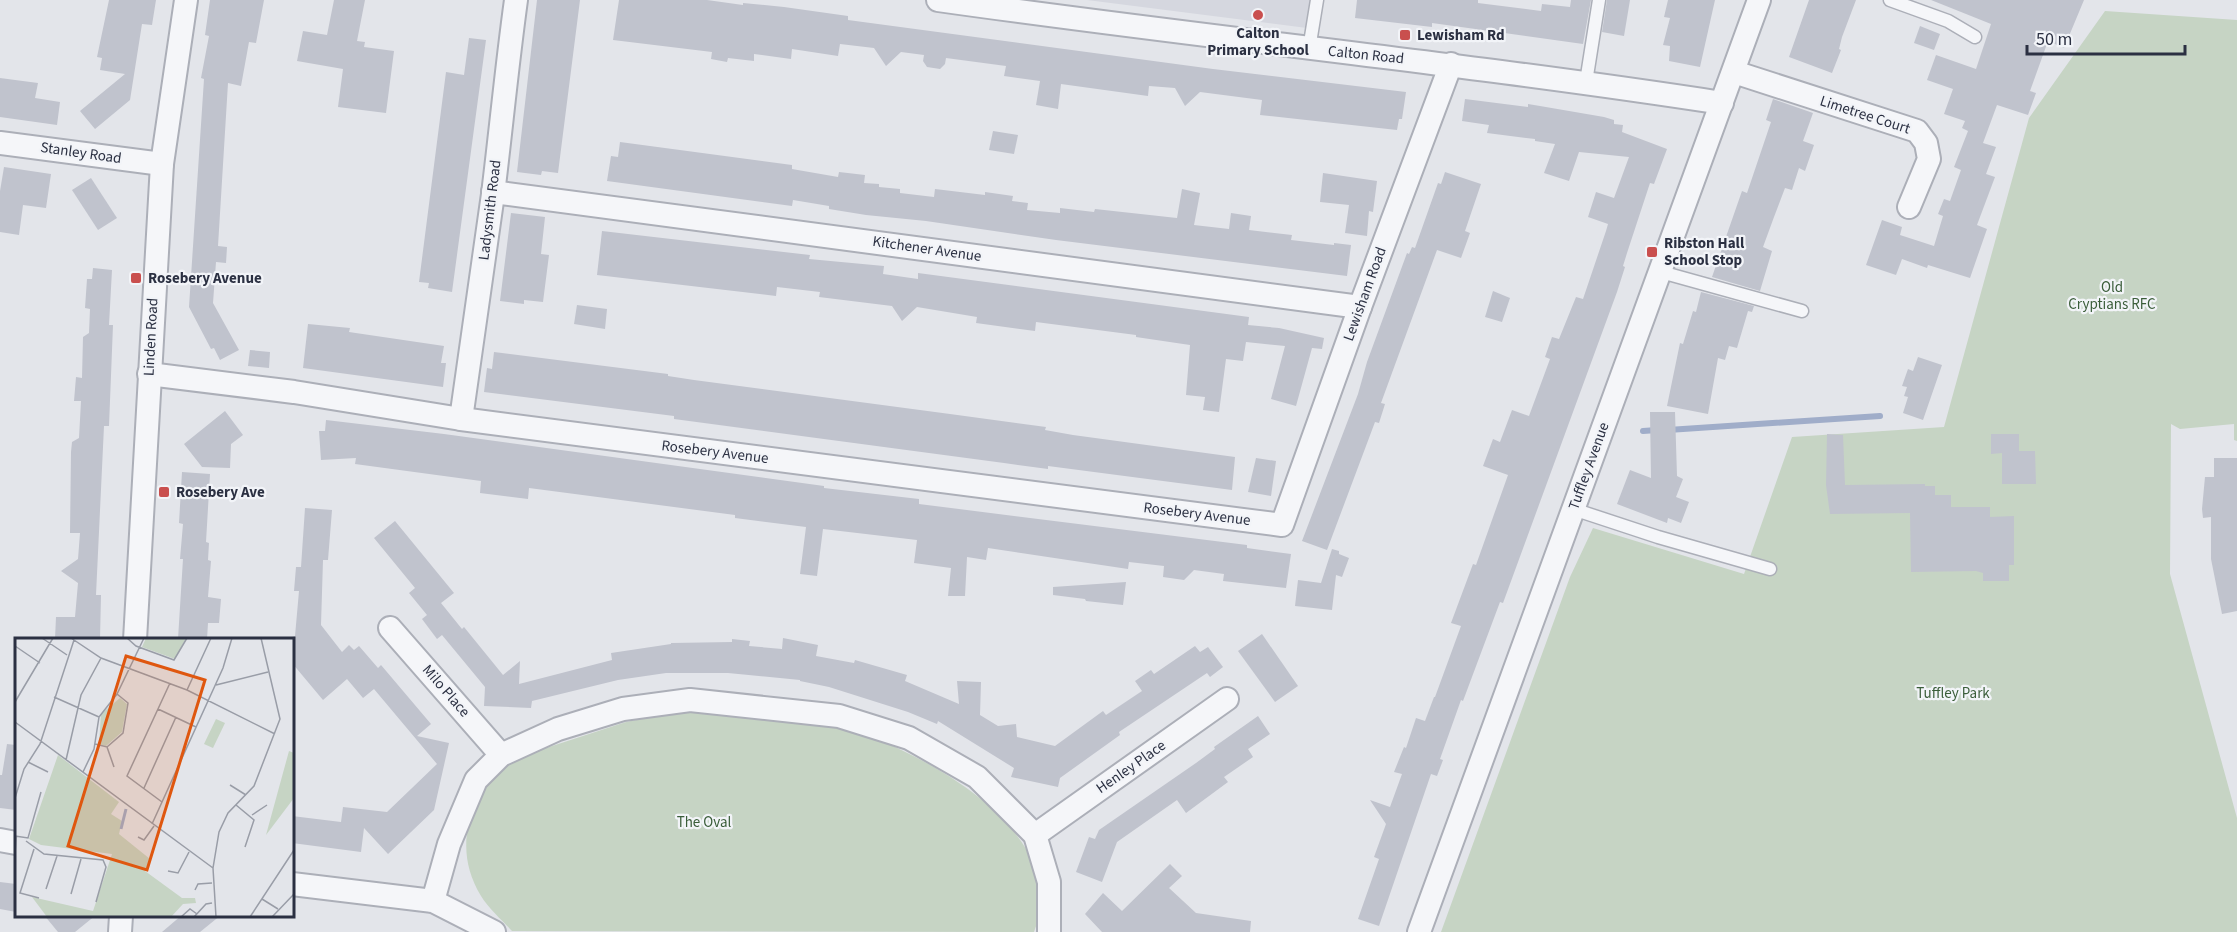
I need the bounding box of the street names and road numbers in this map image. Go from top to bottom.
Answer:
street label: Calton Road [1327,41,1405,69]
street label: Limetree Court [1817,91,1913,139]
street label: Stanley Road [39,137,123,169]
street label: Ladysmith Road [473,159,507,261]
street label: Kitchener Avenue [871,231,983,267]
street label: Lewisham Road [1338,244,1392,344]
street label: Linden Road [138,297,164,377]
street label: Tuffley Avenue [1563,419,1615,513]
street label: Rosebery Avenue [660,435,770,469]
street label: Rosebery Avenue [1142,497,1252,531]
street label: Milo Place [417,660,475,722]
street label: Henley Place [1092,735,1170,799]

